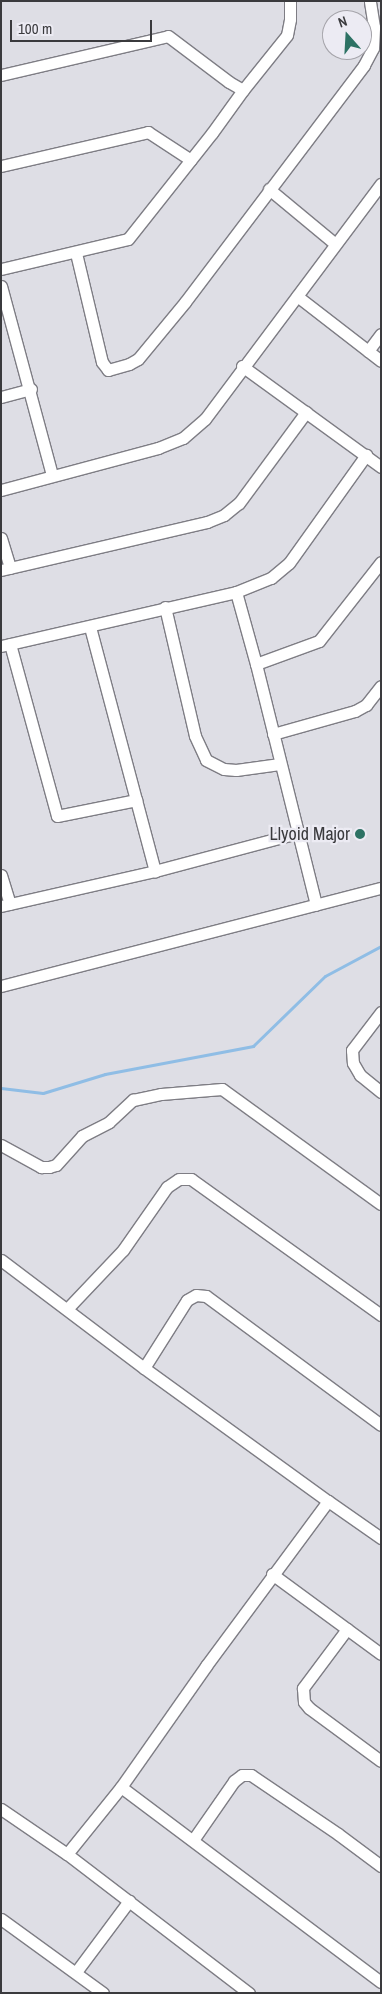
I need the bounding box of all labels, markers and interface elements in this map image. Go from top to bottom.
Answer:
scale bar [12,10,155,42]
north arrow [322,10,372,60]
text: N [336,12,349,32]
text: 100 m [18,18,52,39]
place label: Llyoid Major [270,823,350,845]
marker: Llyoid Major [354,828,366,840]

